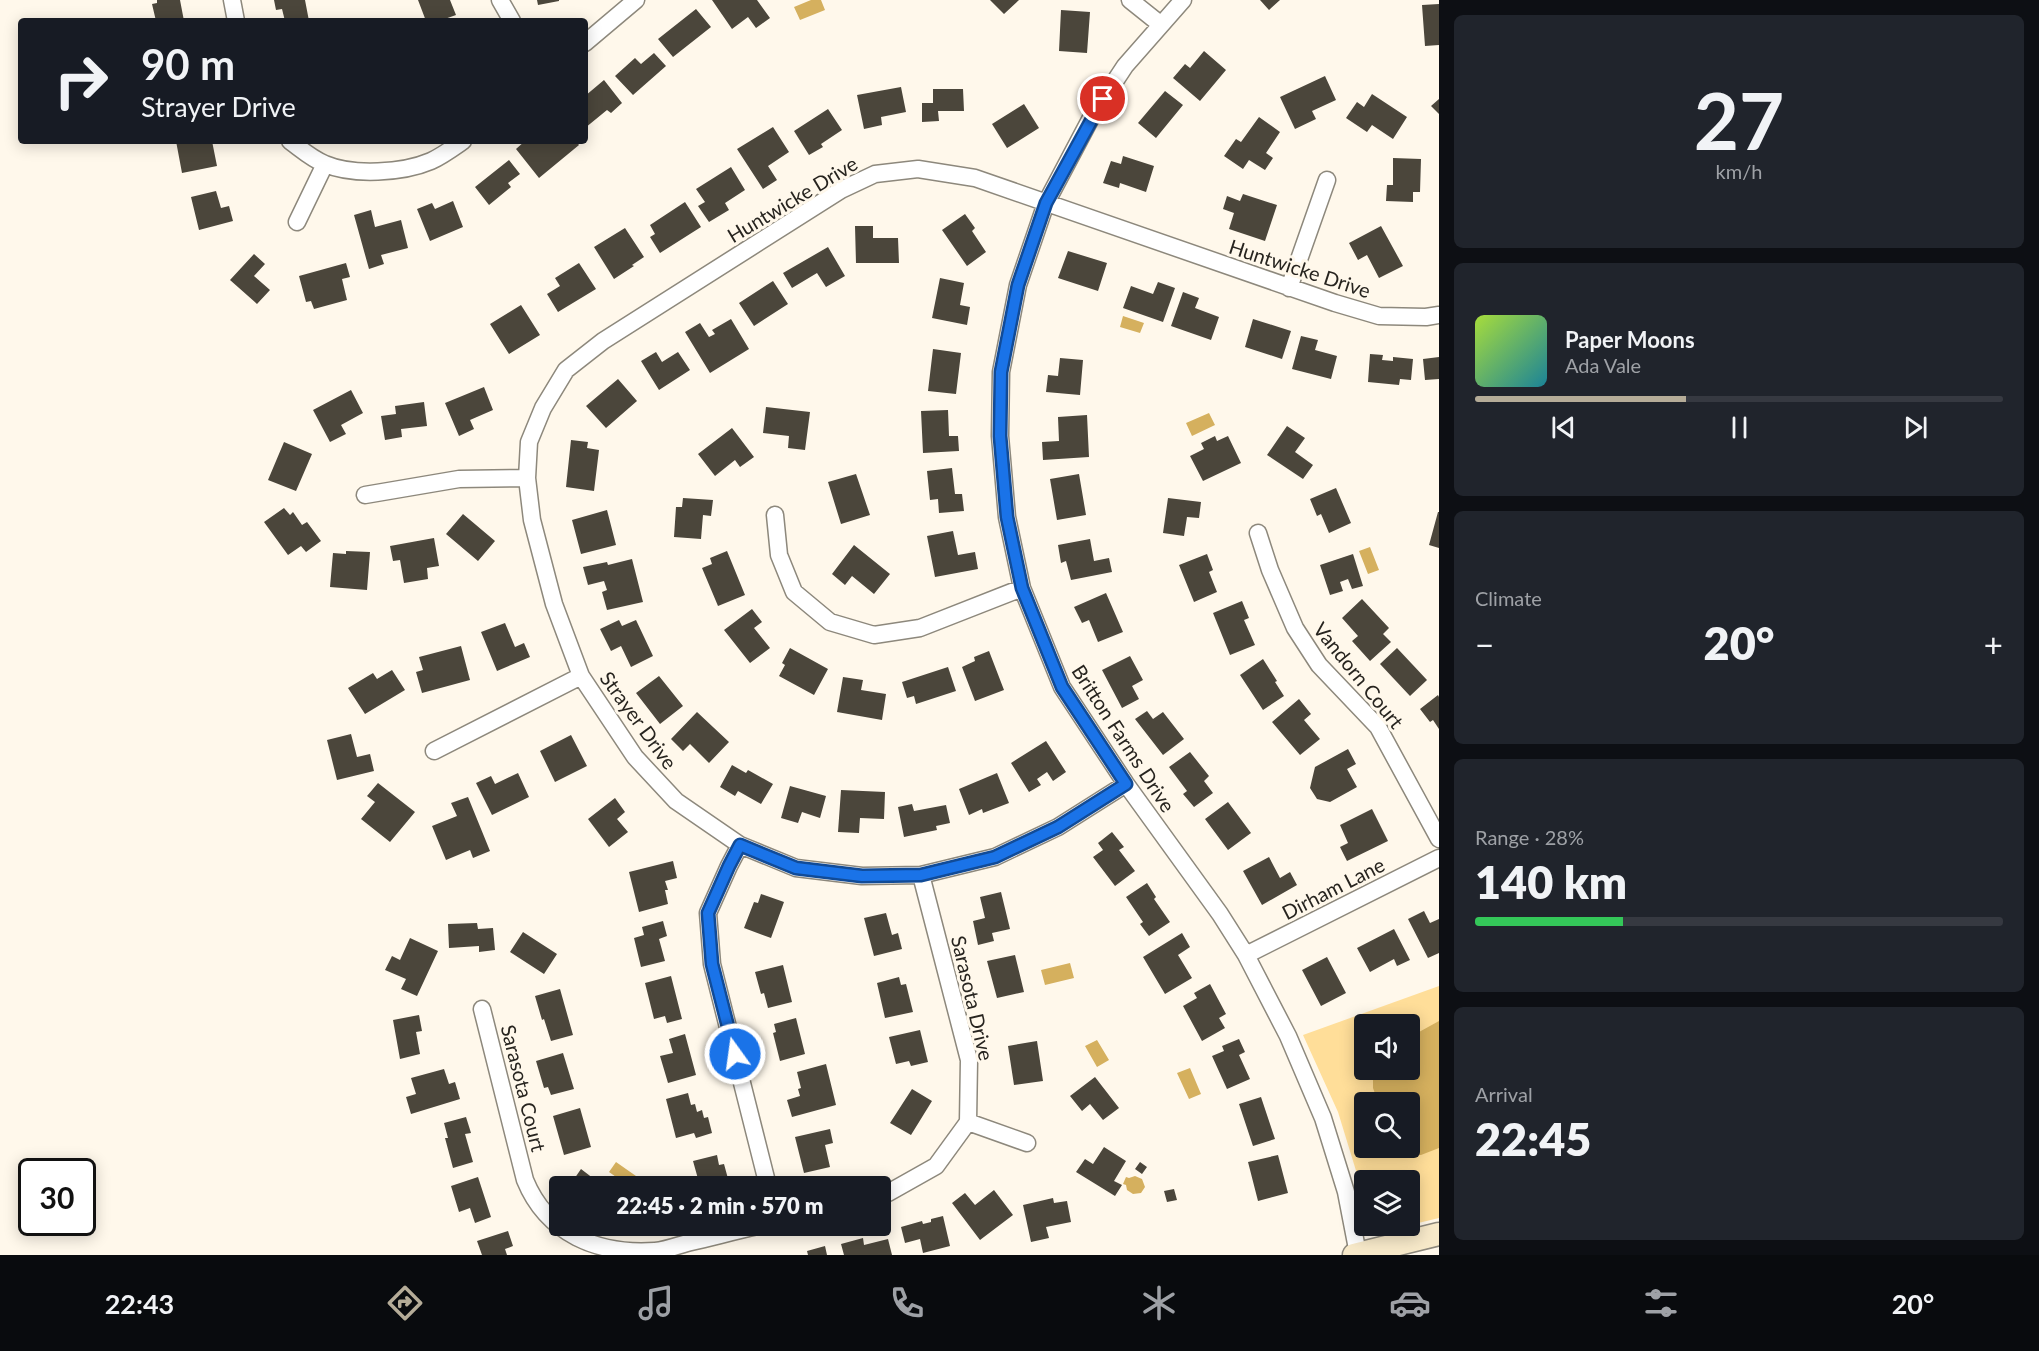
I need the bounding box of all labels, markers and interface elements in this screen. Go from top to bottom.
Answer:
text: 90 m [141,39,235,89]
icon: right [42,42,120,120]
pin [1077,73,1128,124]
text: 27 [1694,73,1784,167]
icon: arrive [1086,82,1119,115]
text: Strayer Drive [141,90,296,123]
street label: Huntwicke Drive [723,151,861,247]
text: km/h [1716,159,1762,183]
street label: Huntwicke Drive [1226,234,1374,302]
text: Paper Moons [1565,326,1695,353]
text: Ada Vale [1565,353,1641,377]
icon: previous [1547,411,1580,444]
icon: pause [1723,411,1756,444]
icon: next [1899,411,1932,444]
text: Climate [1475,586,1542,610]
text: 20° [1704,616,1774,670]
street label: Vandorn Court [1309,617,1409,733]
text: − [1475,624,1494,664]
text: + [1984,624,2003,664]
street label: Britton Farms Drive [1067,660,1181,816]
street label: Strayer Drive [596,667,682,773]
text: Range · 28% [1475,825,1584,849]
street label: Dirham Lane [1278,852,1388,924]
text: 140 km [1475,855,1627,909]
street label: Sarasota Drive [947,933,999,1063]
map controls [1354,1014,1420,1236]
button: sound [1354,1014,1420,1080]
street label: Sarasota Court [497,1022,551,1154]
position arrow [703,1022,767,1086]
text: Arrival [1475,1082,1533,1106]
button: search [1354,1092,1420,1158]
text: 22:45 [1475,1112,1591,1166]
speed limit sign: 30 [18,1158,96,1236]
button: layers [1354,1170,1420,1236]
text: 22:45 · 2 min · 570 m [617,1192,823,1219]
icon: directions [384,1282,426,1324]
icon: music [635,1282,677,1324]
icon: phone [886,1282,928,1324]
icon: climate [1138,1282,1180,1324]
icon: car [1389,1282,1431,1324]
icon: filters [1640,1282,1682,1324]
text: 22:43 [105,1287,174,1320]
text: 20° [1892,1287,1934,1320]

